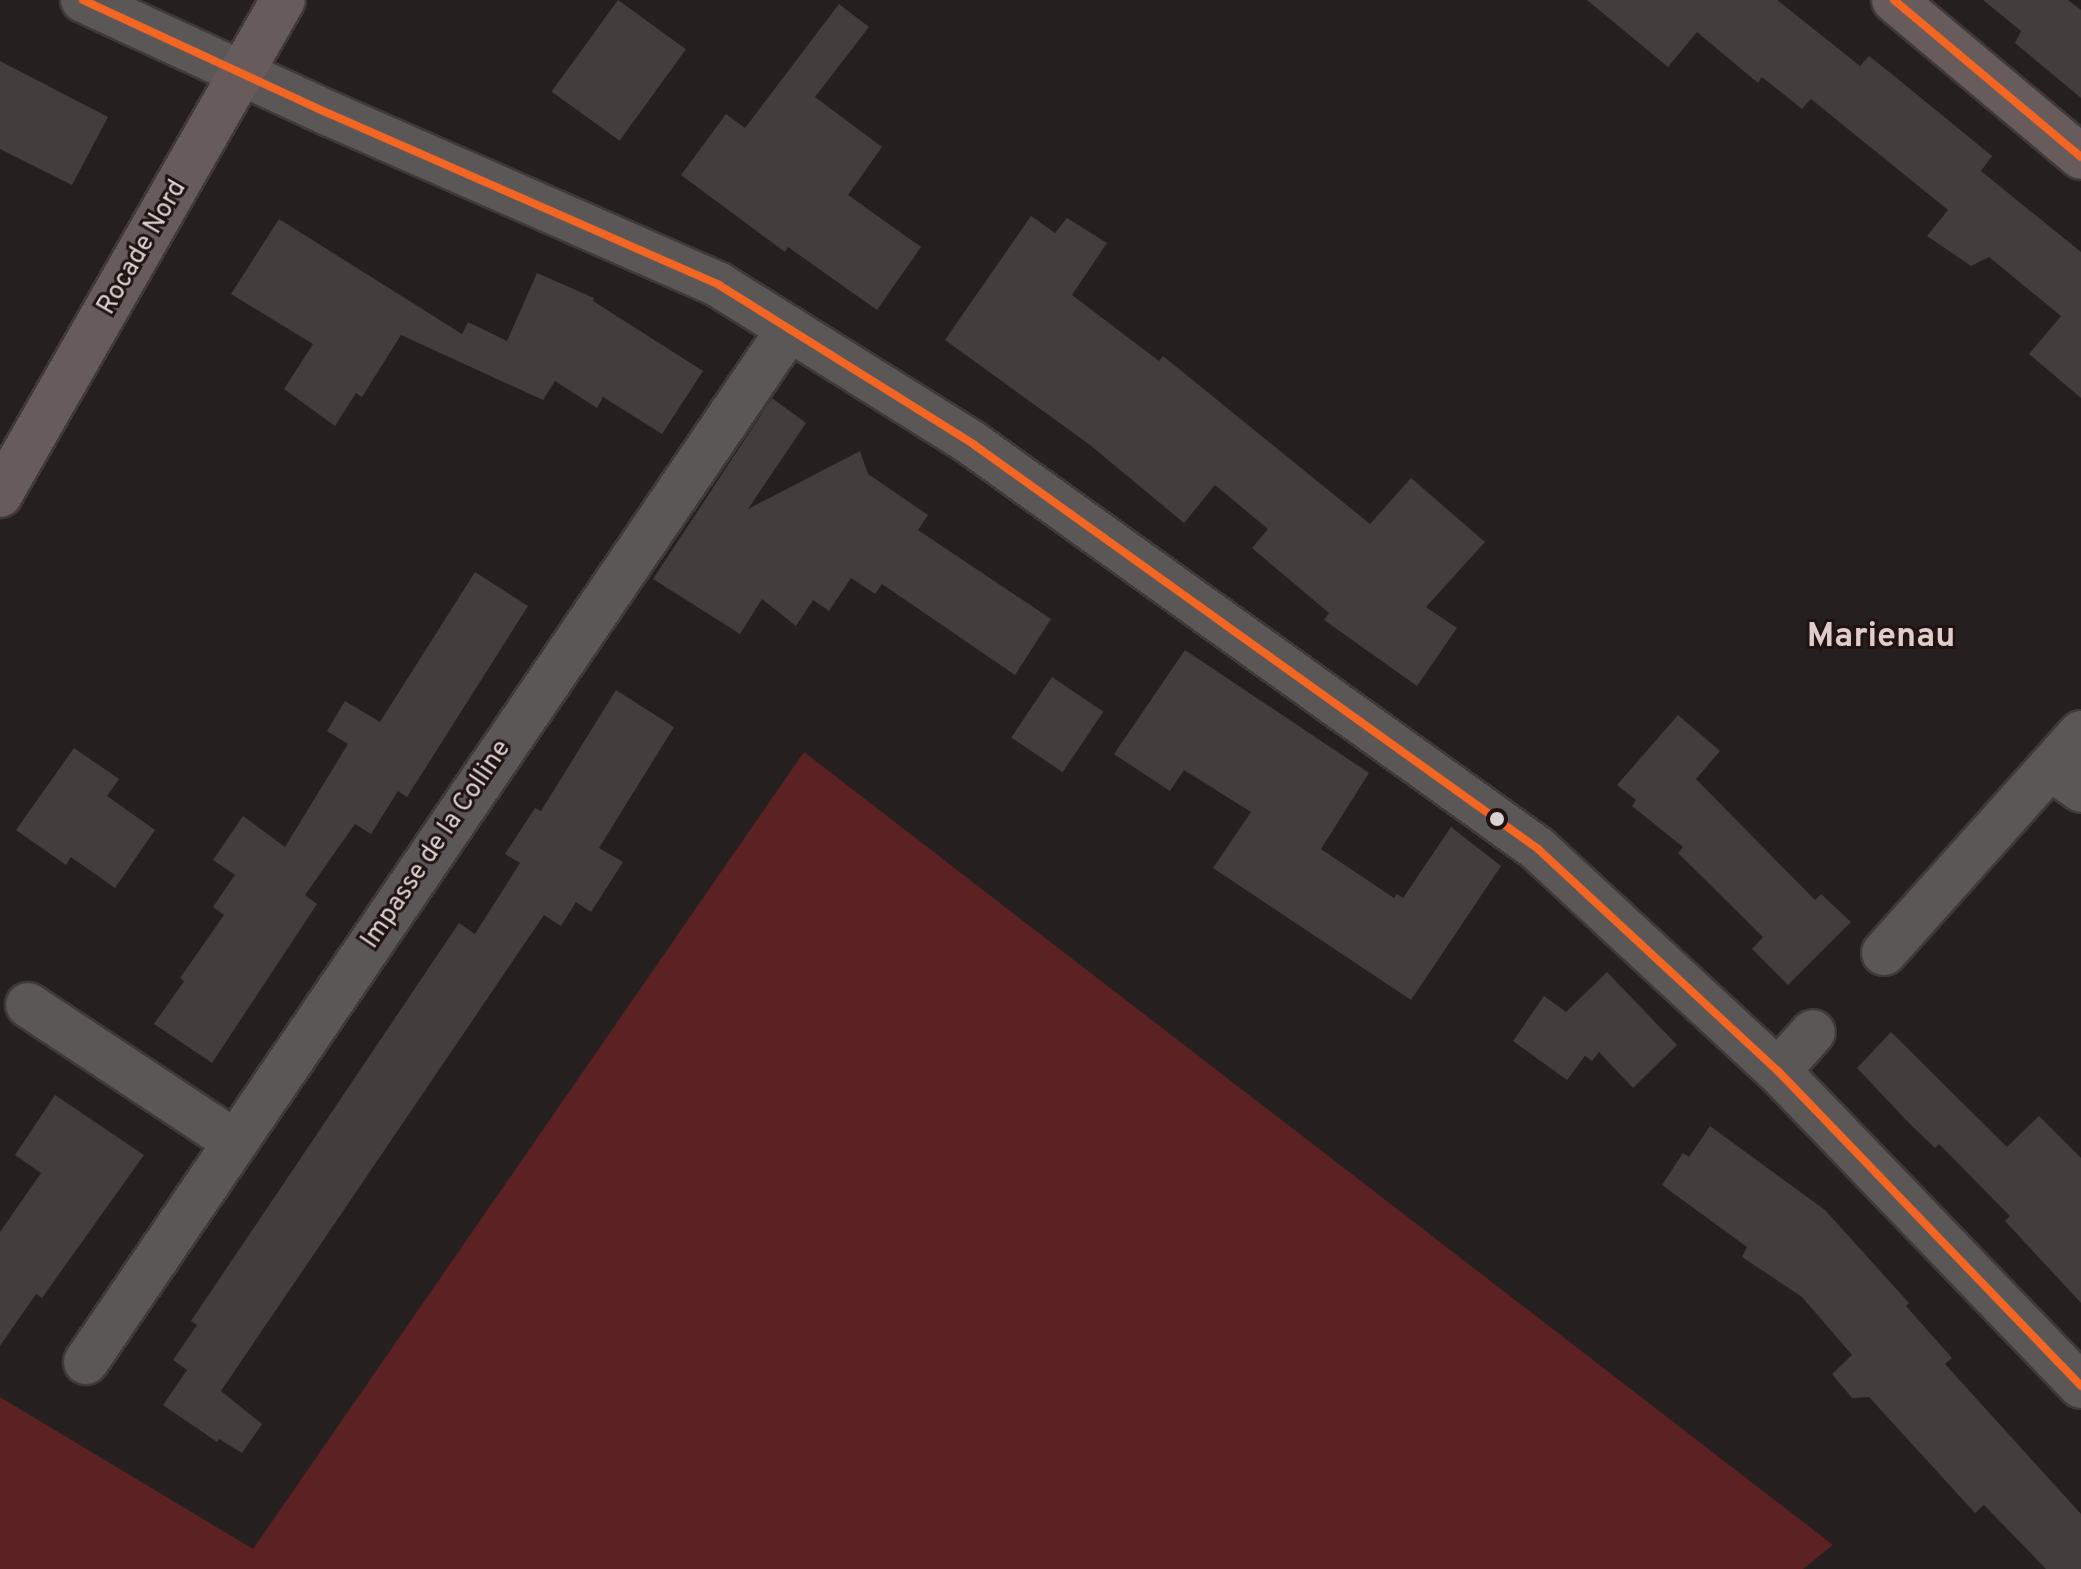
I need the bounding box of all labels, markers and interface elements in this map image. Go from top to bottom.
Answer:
street label: Rocade Nord [92,175,194,321]
district label: Marienau [1807,618,1955,658]
street label: Impasse de la Colline [356,735,518,955]
unlabelled marker [1489,811,1505,827]

